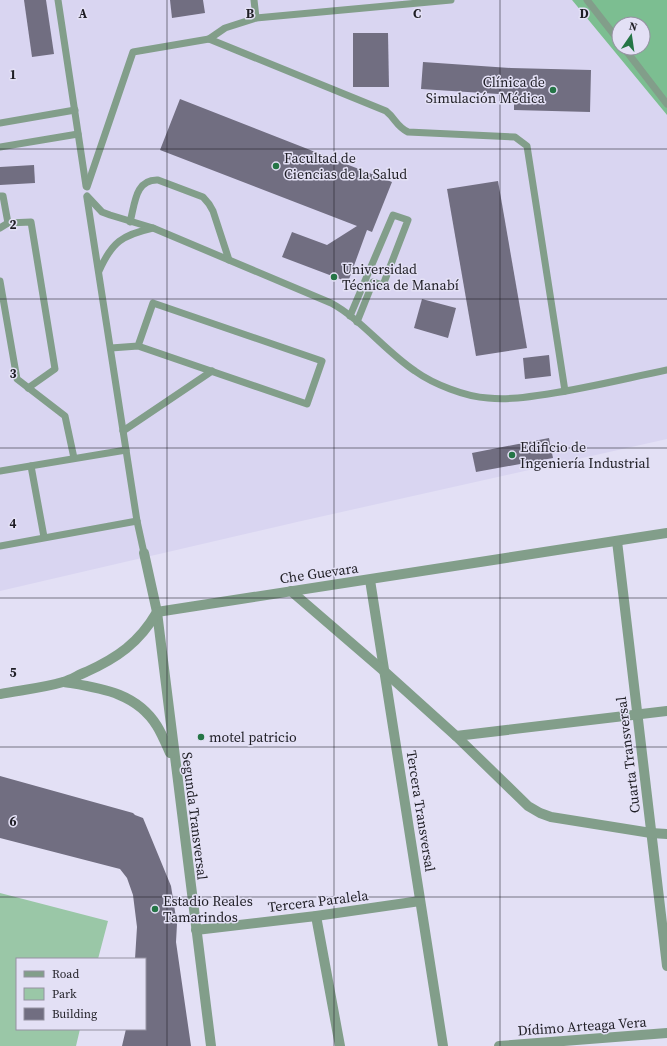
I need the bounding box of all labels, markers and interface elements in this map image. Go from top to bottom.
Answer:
text: A [79,5,88,22]
text: B [246,5,255,22]
text: C [413,5,421,22]
text: D [579,5,589,22]
north arrow [611,16,651,56]
text: N [628,19,639,35]
text: 1 [9,66,17,83]
place label: Clínica de Simulación Médica [426,72,546,108]
marker: Clínica de Simulación Médica [548,85,558,95]
place label: Facultad de Ciencias de la Salud [284,148,407,184]
marker: Facultad de Ciencias de la Salud [271,161,281,171]
text: 2 [9,216,17,233]
place label: Universidad Técnica de Manabí [342,259,459,295]
marker: Universidad Técnica de Manabí [329,272,339,282]
text: 3 [9,365,17,382]
place label: Edificio de Ingeniería Industrial [520,437,650,473]
marker: Edificio de Ingeniería Industrial [507,450,517,460]
text: 4 [9,515,17,532]
street label: Che Guevara [278,557,360,588]
text: 5 [9,664,17,681]
street label: Cuarta Transversal [611,696,645,814]
place label: motel patricio [209,727,297,747]
marker: motel patricio [196,732,206,742]
street label: Tercera Transversal [402,749,440,873]
street label: Segunda Transversal [177,751,213,881]
text: 6 [9,813,17,830]
street label: Tercera Paralela [267,885,370,917]
place label: Estadio Reales Tamarindos [163,891,253,927]
marker: Estadio Reales Tamarindos [150,904,160,914]
legend [16,958,146,1030]
text: Road [52,966,79,982]
text: Park [52,986,77,1002]
text: Building [52,1006,97,1022]
street label: Dídimo Arteaga Vera [517,1011,648,1040]

